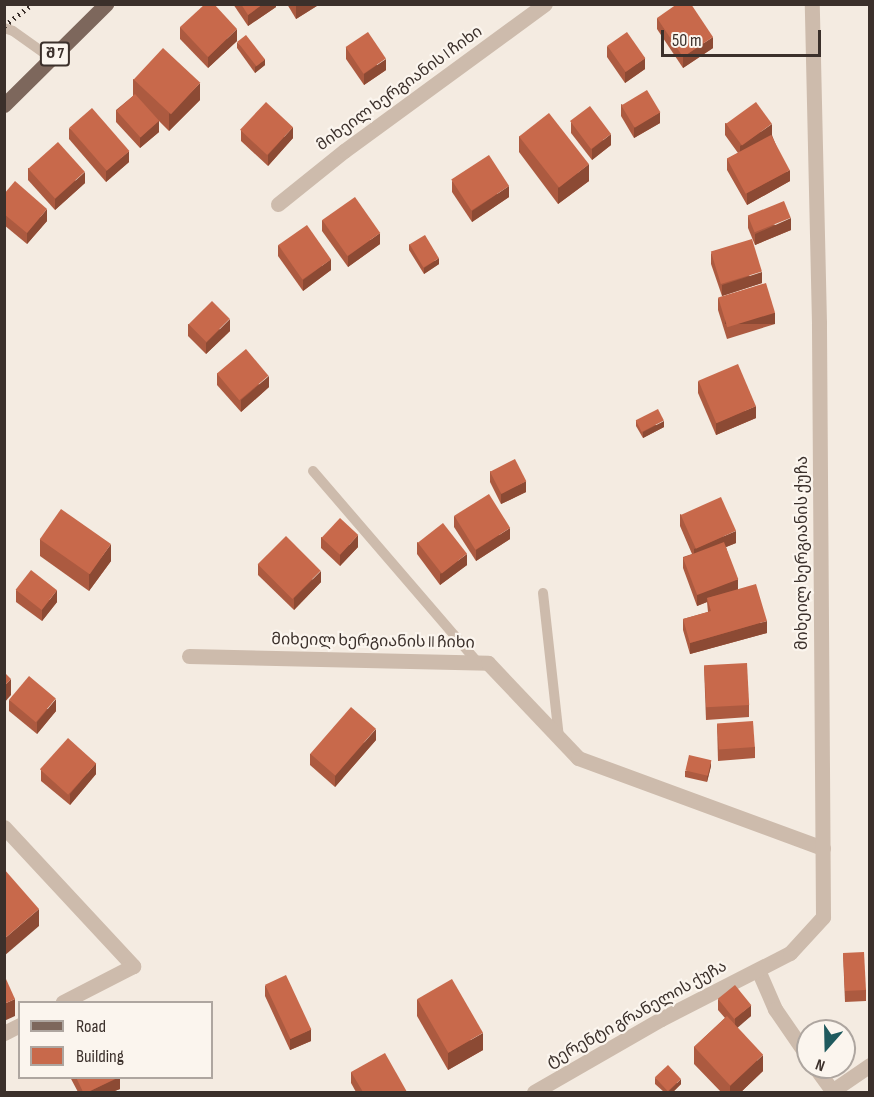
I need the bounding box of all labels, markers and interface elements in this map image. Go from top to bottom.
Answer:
scale bar [664,18,824,56]
street label: მიხეილ ხერგიანის I ჩიხი [313,22,487,156]
text: 50 m [672,30,702,51]
road number: შ 7 [38,42,72,66]
street label: მიხეილ ხერგიანის ქუჩა [793,456,813,650]
street label: მიხეილ ხერგიანის II ჩიხი [271,631,475,653]
street label: ტერენტი გრანელის ქუჩა [543,957,731,1073]
legend [18,1001,213,1079]
text: Road [76,1016,106,1037]
north arrow [796,1019,856,1079]
text: Building [76,1046,124,1067]
text: N [813,1054,828,1075]

